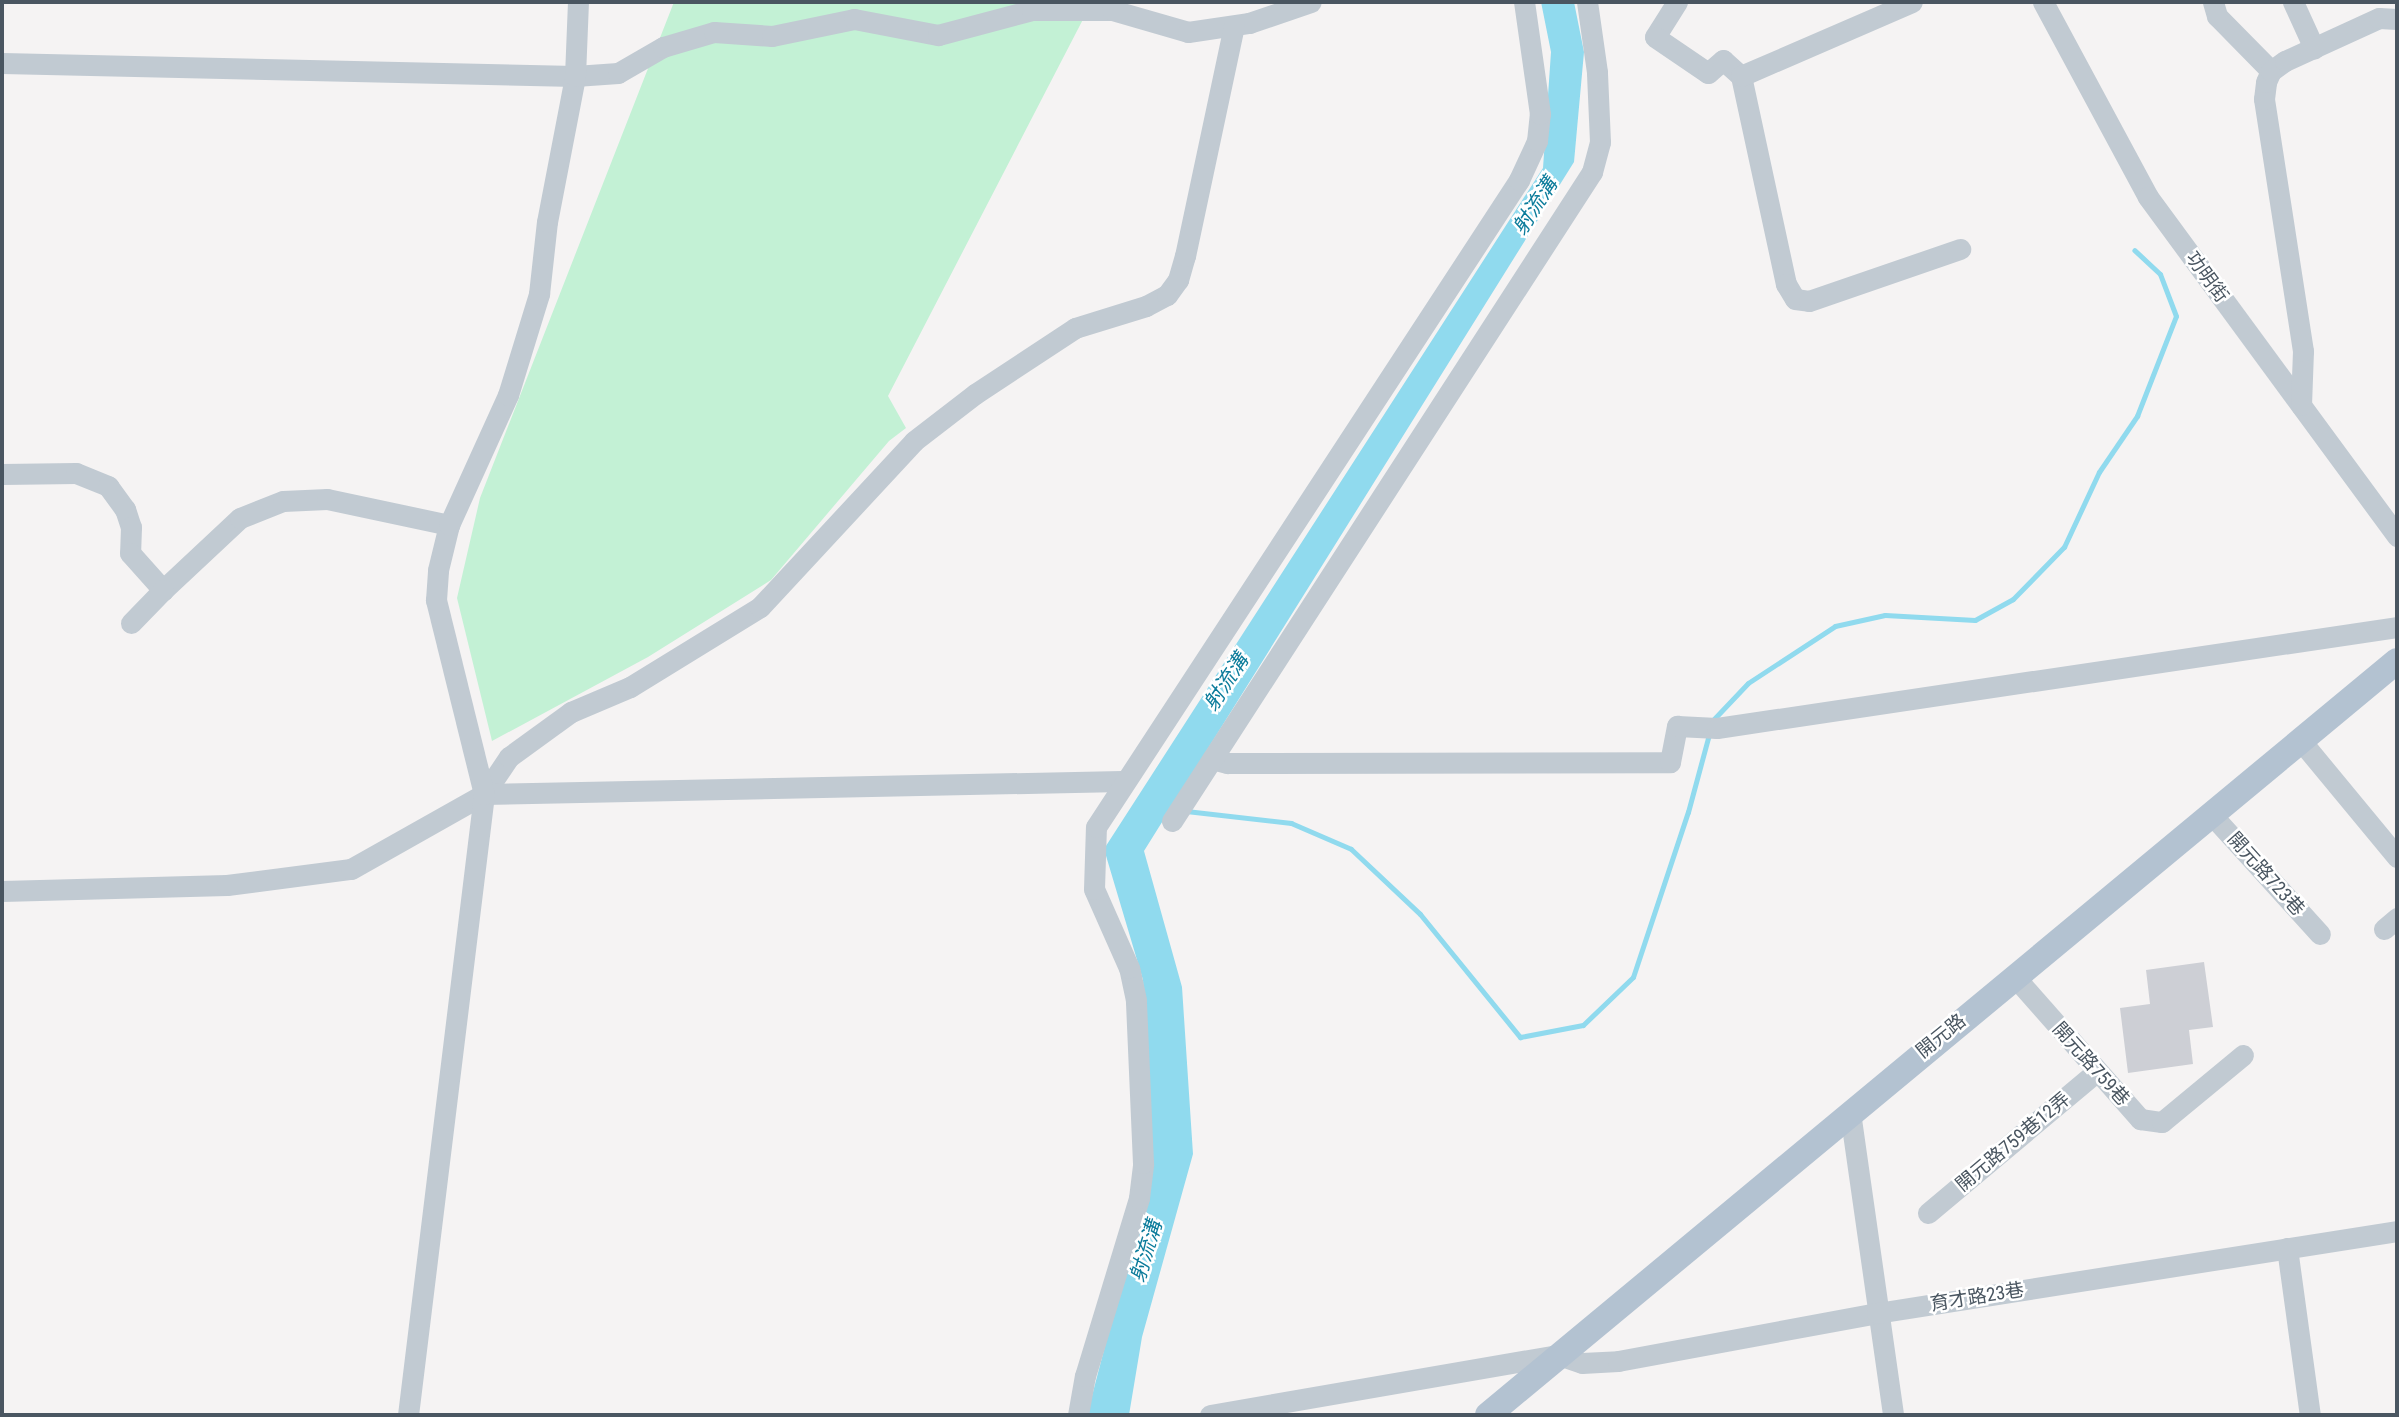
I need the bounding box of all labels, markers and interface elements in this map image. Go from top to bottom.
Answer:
water label: 射流溝 [1507,173,1563,239]
street label: 功明街 [2181,247,2233,307]
water label: 射流溝 [1198,649,1254,715]
street label: 開元路723巷 [2223,828,2309,920]
street label: 開元路 [1912,1009,1970,1063]
street label: 開元路759巷 [2048,1018,2134,1110]
street label: 開元路759巷12弄 [1951,1088,2075,1196]
water label: 射流溝 [1125,1217,1167,1285]
street label: 育才路23巷 [1928,1278,2026,1316]

